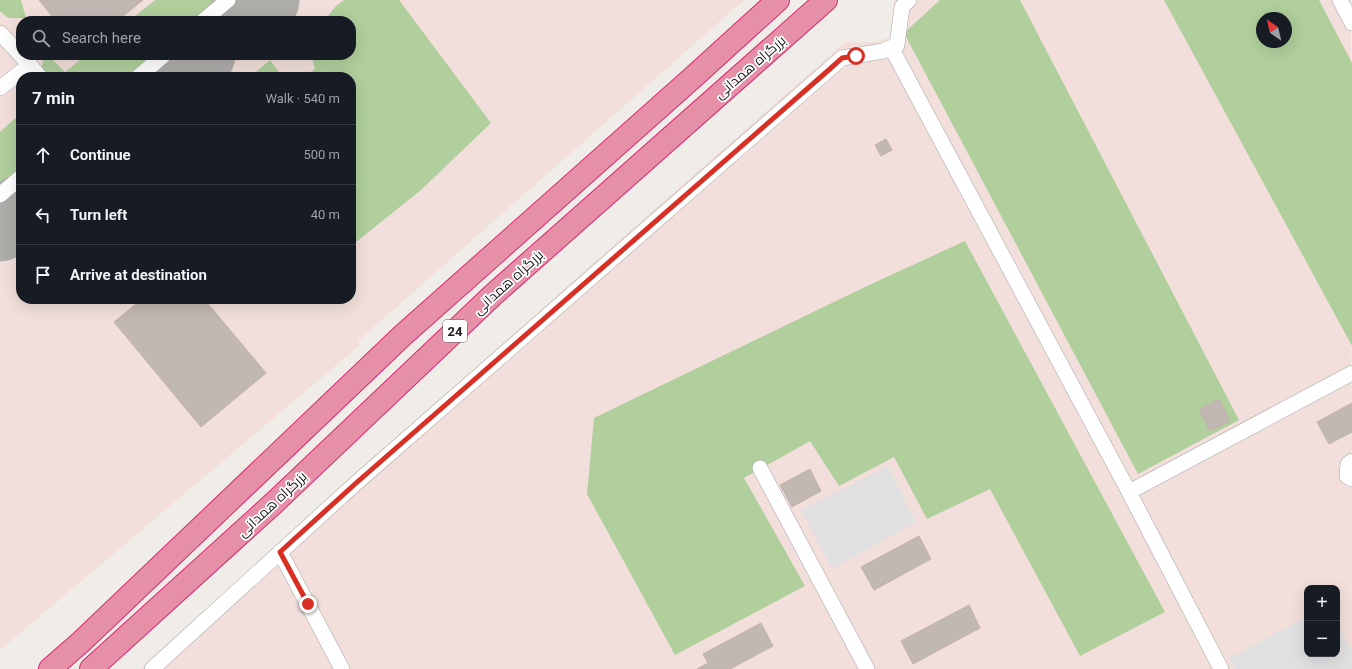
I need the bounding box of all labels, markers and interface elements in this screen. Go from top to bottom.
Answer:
north arrow [1256,12,1292,48]
search box [16,16,356,60]
icon: search [30,27,52,49]
text: Search here [62,29,141,47]
street label: بزرگراه همدانی [711,32,789,102]
route start [847,47,865,65]
text: 7 min [32,88,75,108]
text: Walk · 540 m [265,91,340,106]
icon: ahead [32,144,54,166]
text: Continue [70,146,131,164]
text: 500 m [303,147,340,162]
icon: left [32,204,54,226]
text: Turn left [70,206,127,224]
text: 40 m [311,207,340,222]
street label: بزرگراه همدانی [470,246,546,318]
icon: arrive [32,264,54,286]
text: Arrive at destination [70,266,207,284]
road number: 24 [443,320,467,342]
street label: بزرگراه همدانی [234,468,310,540]
map controls [1304,585,1340,657]
button: + [1304,585,1340,621]
route end [299,595,317,613]
button: − [1304,621,1340,657]

